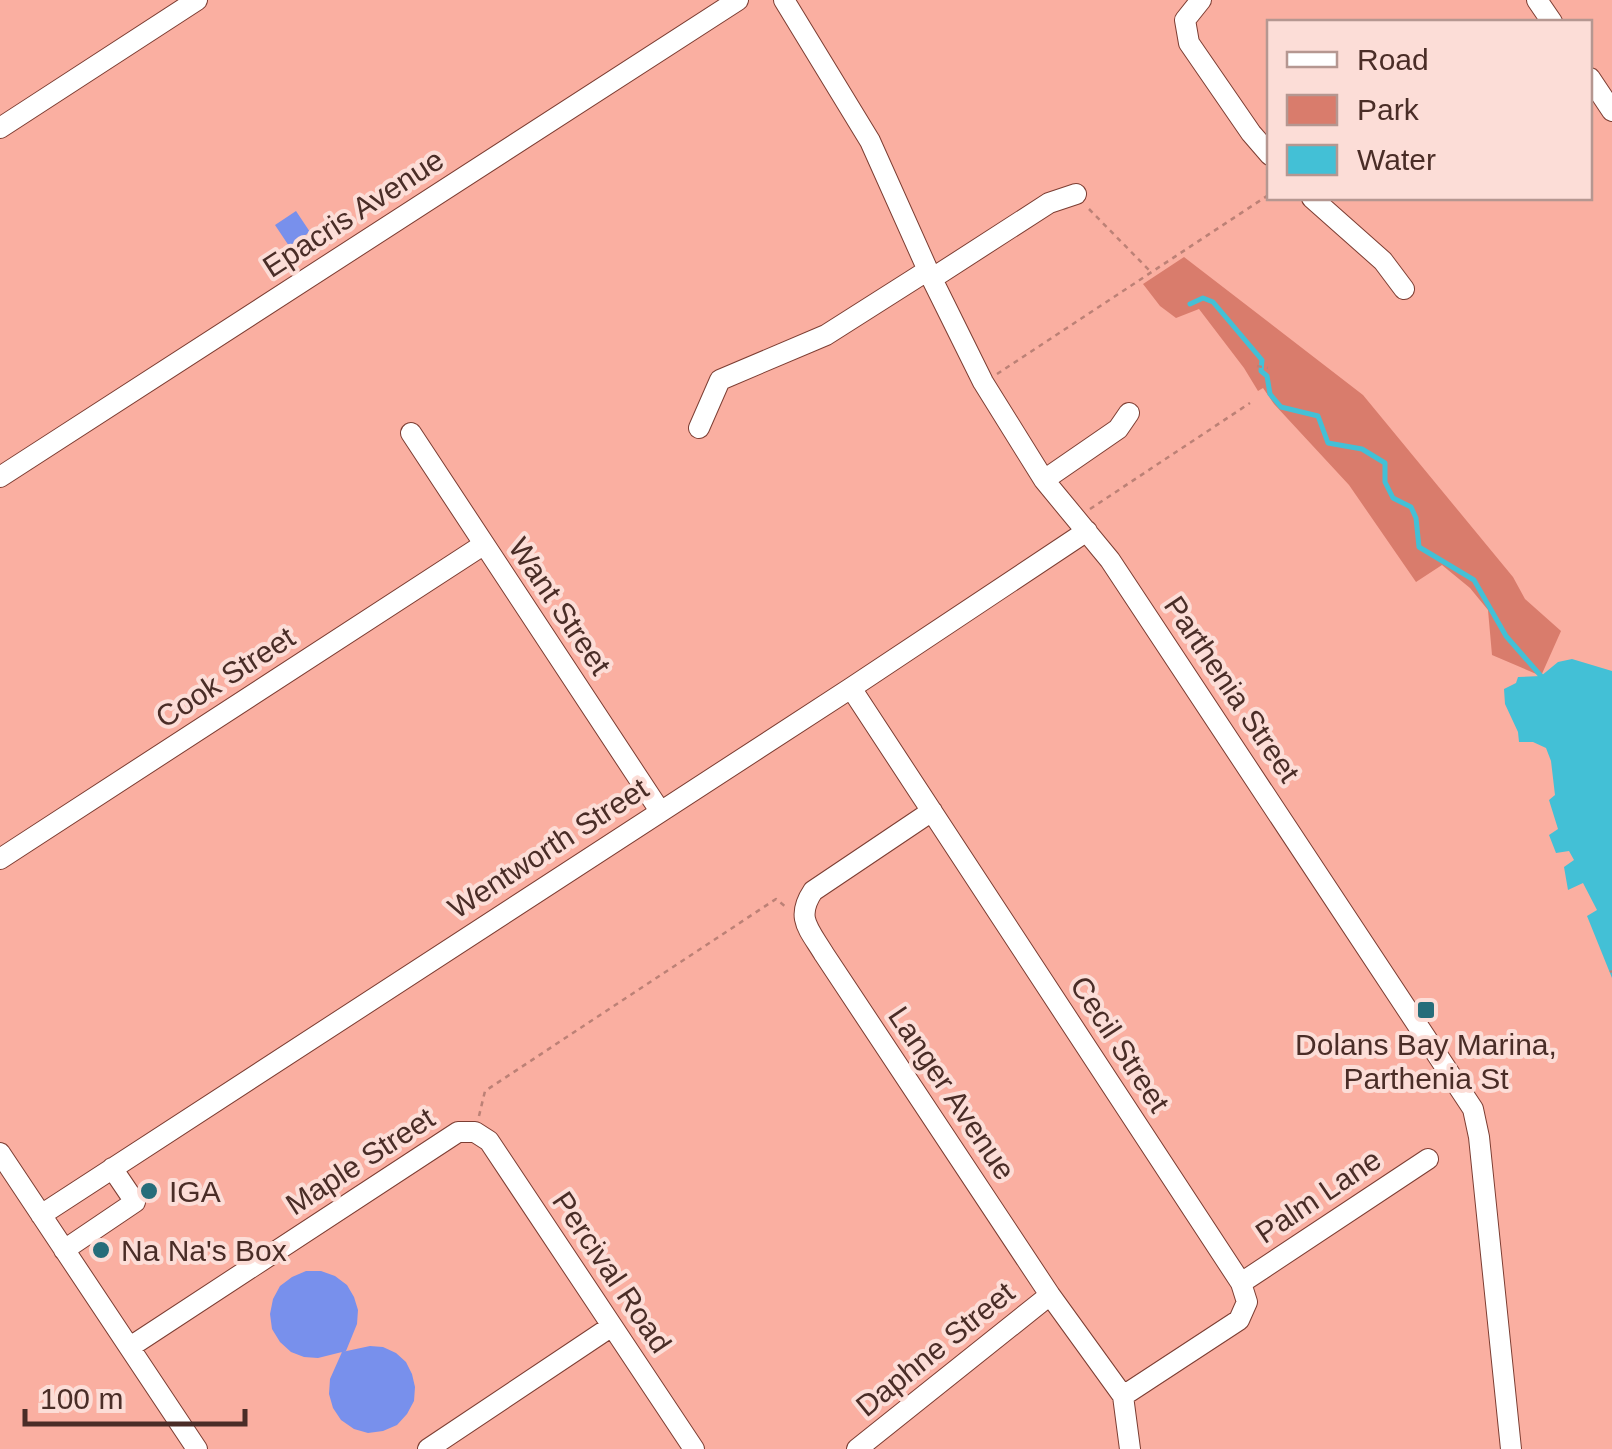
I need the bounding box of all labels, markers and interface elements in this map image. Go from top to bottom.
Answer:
legend [1267,20,1592,200]
text: Road [1357,43,1429,76]
text: Park [1357,93,1420,126]
street label: Epacris Avenue [257,143,449,283]
text: Water [1357,143,1436,176]
street label: Want Street [502,532,618,681]
street label: Parthenia Street [1158,590,1307,789]
street label: Cook Street [150,620,301,734]
street label: Wentworth Street [442,771,654,925]
street label: Cecil Street [1064,970,1176,1119]
marker: Dolans Bay Marina, Parthenia St [1415,999,1437,1021]
street label: Langer Avenue [882,1000,1022,1186]
place label: Dolans Bay Marina, Parthenia St [1295,1028,1557,1095]
street label: Maple Street [280,1100,441,1221]
street label: Palm Lane [1249,1142,1387,1250]
place label: IGA [169,1175,221,1208]
marker: IGA [138,1180,160,1202]
street label: Percival Road [546,1185,678,1359]
place label: Na Na's Box [121,1234,287,1267]
marker: Na Na's Box [90,1239,112,1261]
street label: Daphne Street [849,1275,1021,1423]
scale bar [25,1364,245,1426]
text: 100 m [40,1382,123,1415]

